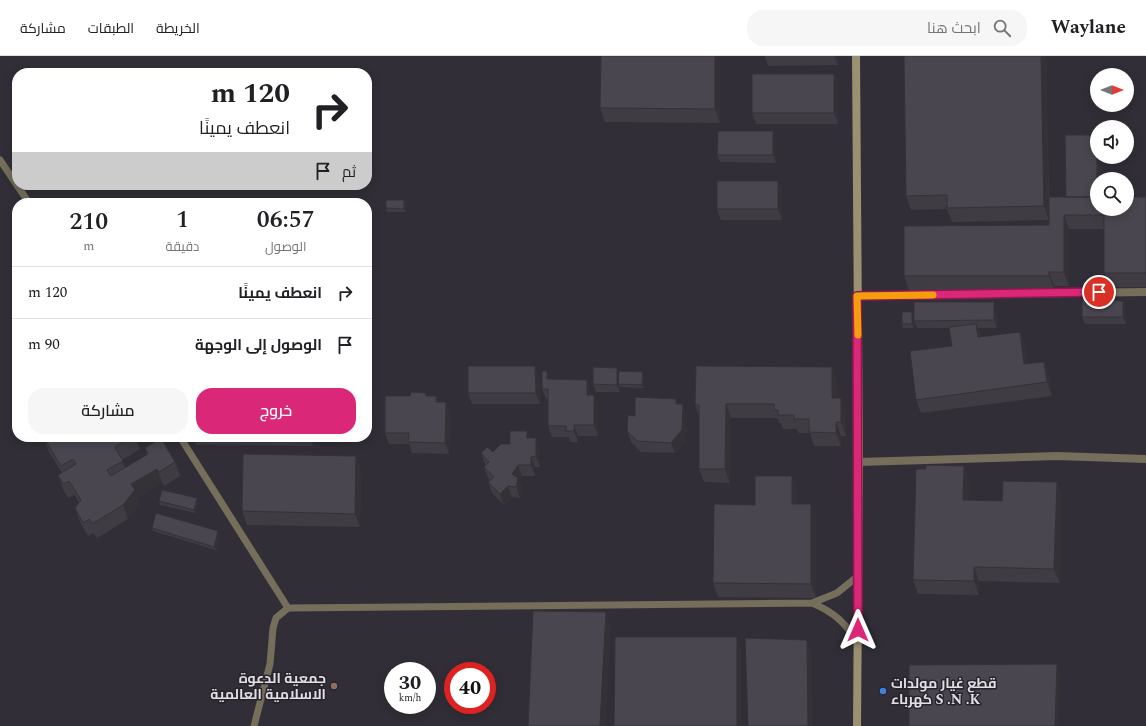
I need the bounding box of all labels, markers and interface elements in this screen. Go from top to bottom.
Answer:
search box [747,10,1027,46]
text: Waylane [1051,13,1126,42]
text: ابحث هنا [927,17,981,40]
icon: search [991,17,1013,39]
text: مشاركة [20,18,66,39]
text: الطبقات [88,18,134,39]
text: الخريطة [156,18,200,39]
north arrow [1090,68,1134,112]
map controls [1090,68,1134,216]
text: 120 m [211,72,290,115]
icon: right [304,84,356,136]
text: انعطف يمينًا [199,115,290,142]
button: sound [1090,120,1134,164]
icon: arrive [312,160,334,182]
text: ثم [342,161,356,184]
button: search [1090,172,1134,216]
text: 1 [176,202,189,238]
text: 06:57 [257,202,315,238]
text: 210 [69,204,108,240]
text: m [83,236,94,256]
text: دقيقة [166,237,199,257]
text: الوصول [265,237,306,257]
pin [1082,275,1116,309]
text: 120 m [28,281,67,304]
icon: arrive [1088,281,1110,303]
text: انعطف يمينًا [238,282,322,305]
icon: right [334,282,356,304]
text: 90 m [28,333,60,356]
text: الوصول إلى الوجهة [195,334,322,357]
icon: arrive [334,334,356,356]
button: مشاركة [28,388,188,434]
button: خروج [196,388,356,434]
position arrow [837,609,879,651]
speed limit sign: 40 [444,662,496,714]
place label: جمعية الدعوة الاسلامية العالمية [210,668,326,705]
text: 30 [399,668,421,698]
place label: قطع غيار مولدات كهرباء S .N .K [891,673,997,710]
marker: جمعية الدعوة الاسلامية العالمية [329,681,339,691]
marker: قطع غيار مولدات كهرباء S .N .K [878,686,888,696]
text: km/h [399,690,421,706]

